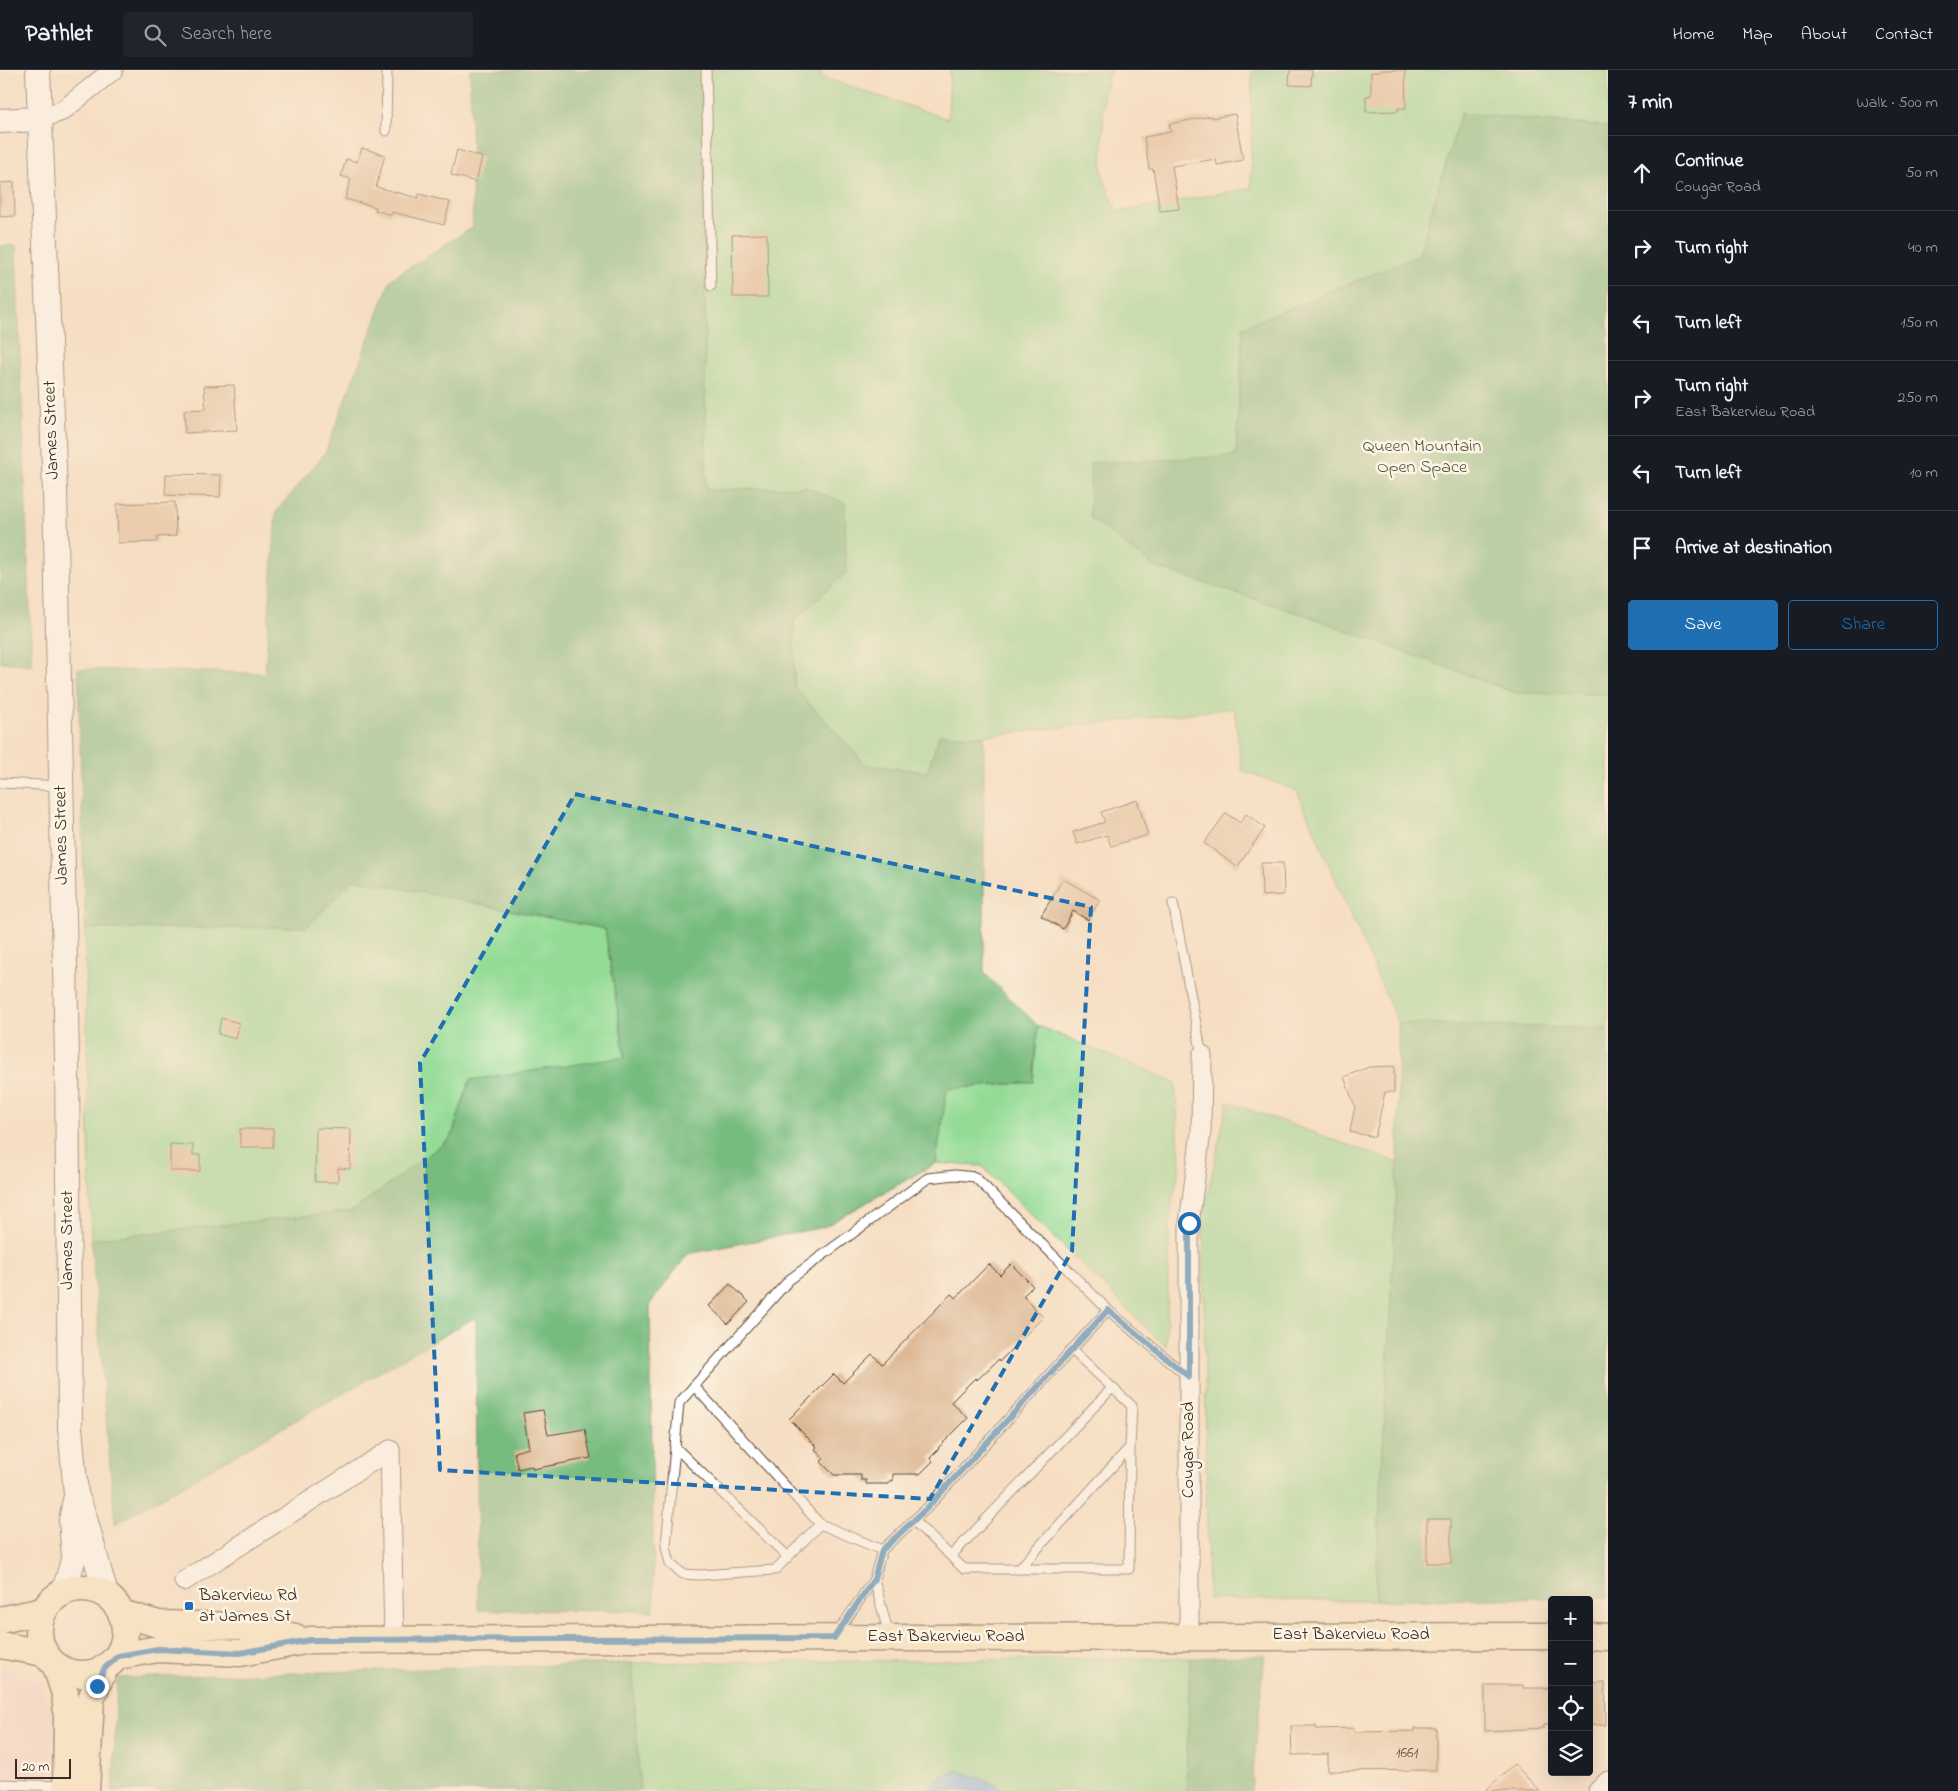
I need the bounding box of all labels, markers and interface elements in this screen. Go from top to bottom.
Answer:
search box [123,12,473,57]
text: Pathlet [25,17,93,52]
icon: search [141,21,169,49]
text: Search here [181,21,272,48]
text: Home [1673,22,1714,48]
text: Map [1742,22,1773,48]
text: About [1801,22,1847,48]
text: Contact [1875,22,1933,48]
text: 7 min [1628,88,1672,118]
text: Walk · 500 m [1856,91,1938,115]
text: Continue [1675,148,1743,175]
icon: ahead [1628,159,1656,187]
text: 50 m [1906,161,1938,185]
text: Cougar Road [1675,175,1761,199]
icon: right [1628,234,1656,262]
text: Turn right [1675,235,1748,262]
text: 40 m [1908,236,1938,260]
icon: left [1628,309,1656,337]
text: Turn left [1675,310,1742,337]
text: 150 m [1900,311,1938,335]
text: Turn right [1675,373,1748,400]
street label: James Street [37,380,67,480]
icon: right [1628,384,1656,412]
text: 250 m [1898,386,1938,410]
text: East Bakerview Road [1675,400,1815,424]
park label: Queen Mountain Open Space [1363,434,1481,481]
icon: left [1628,459,1656,487]
text: Turn left [1675,460,1742,487]
text: 10 m [1910,461,1938,485]
icon: arrive [1628,534,1656,562]
text: Arrive at destination [1675,535,1832,562]
button: Save [1628,600,1778,650]
button: Share [1788,600,1938,650]
street label: James Street [48,785,76,885]
street label: James Street [55,1190,81,1290]
route start [1178,1212,1201,1235]
street label: Cougar Road [1176,1402,1203,1498]
place label: Bakerview Rd at James St [198,1583,297,1630]
map controls [1548,1596,1593,1776]
button: + [1548,1596,1593,1641]
marker: Bakerview Rd at James St [183,1600,195,1612]
street label: East Bakerview Road [1272,1622,1430,1648]
street label: East Bakerview Road [867,1624,1025,1650]
button: − [1548,1641,1593,1686]
route end [86,1675,109,1698]
button: locate [1548,1686,1593,1731]
button: layers [1548,1731,1593,1776]
house number: 1661 [1396,1742,1419,1764]
scale bar [15,1756,71,1779]
text: 20 m [22,1757,49,1778]

